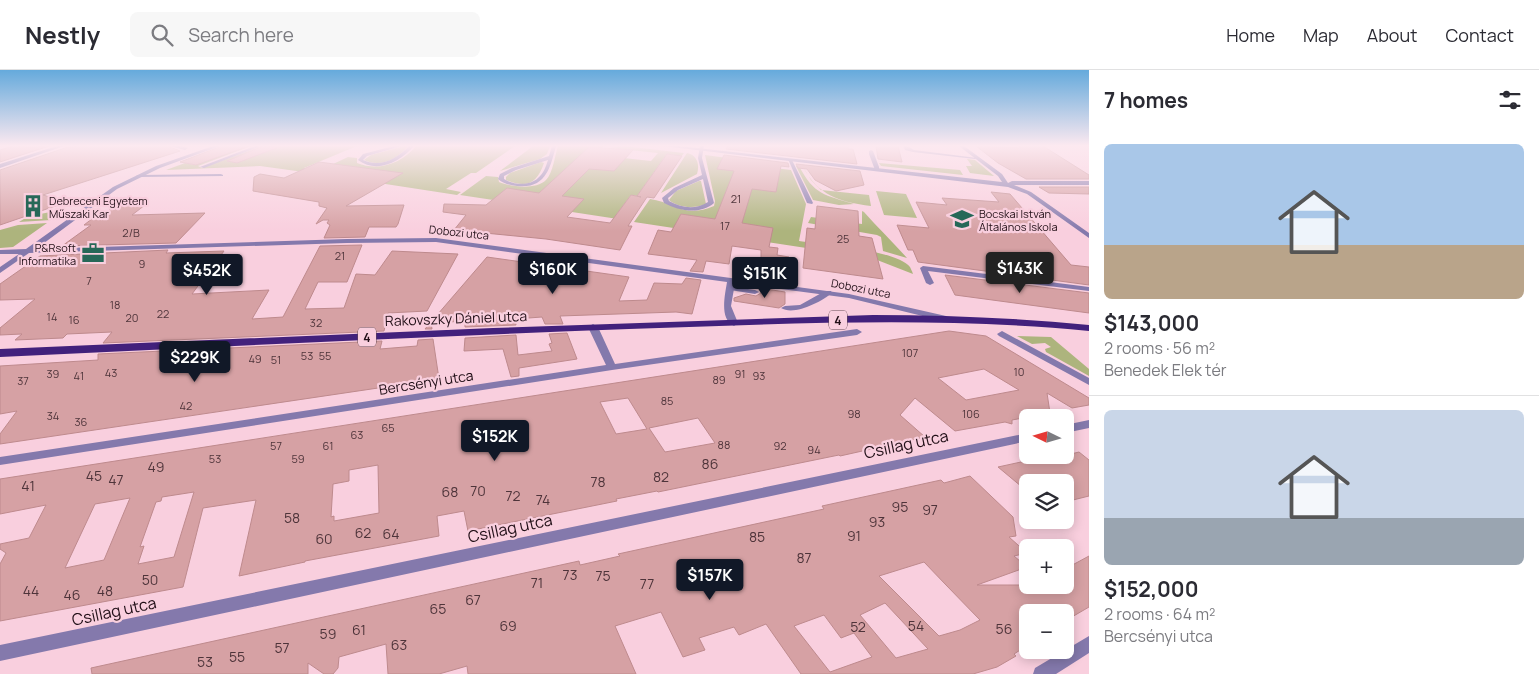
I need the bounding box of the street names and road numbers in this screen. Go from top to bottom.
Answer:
street label: Dobozi utca [428,221,490,243]
street label: Dobozi utca [830,275,892,301]
street label: Rakovszky Dániel utca [385,306,527,330]
road number: 4 [829,310,847,330]
road number: 4 [358,328,376,346]
street label: Bercsényi utca [377,365,475,399]
street label: Csillag utca [862,424,950,464]
street label: Csillag utca [466,508,554,548]
street label: Csillag utca [70,591,158,631]

